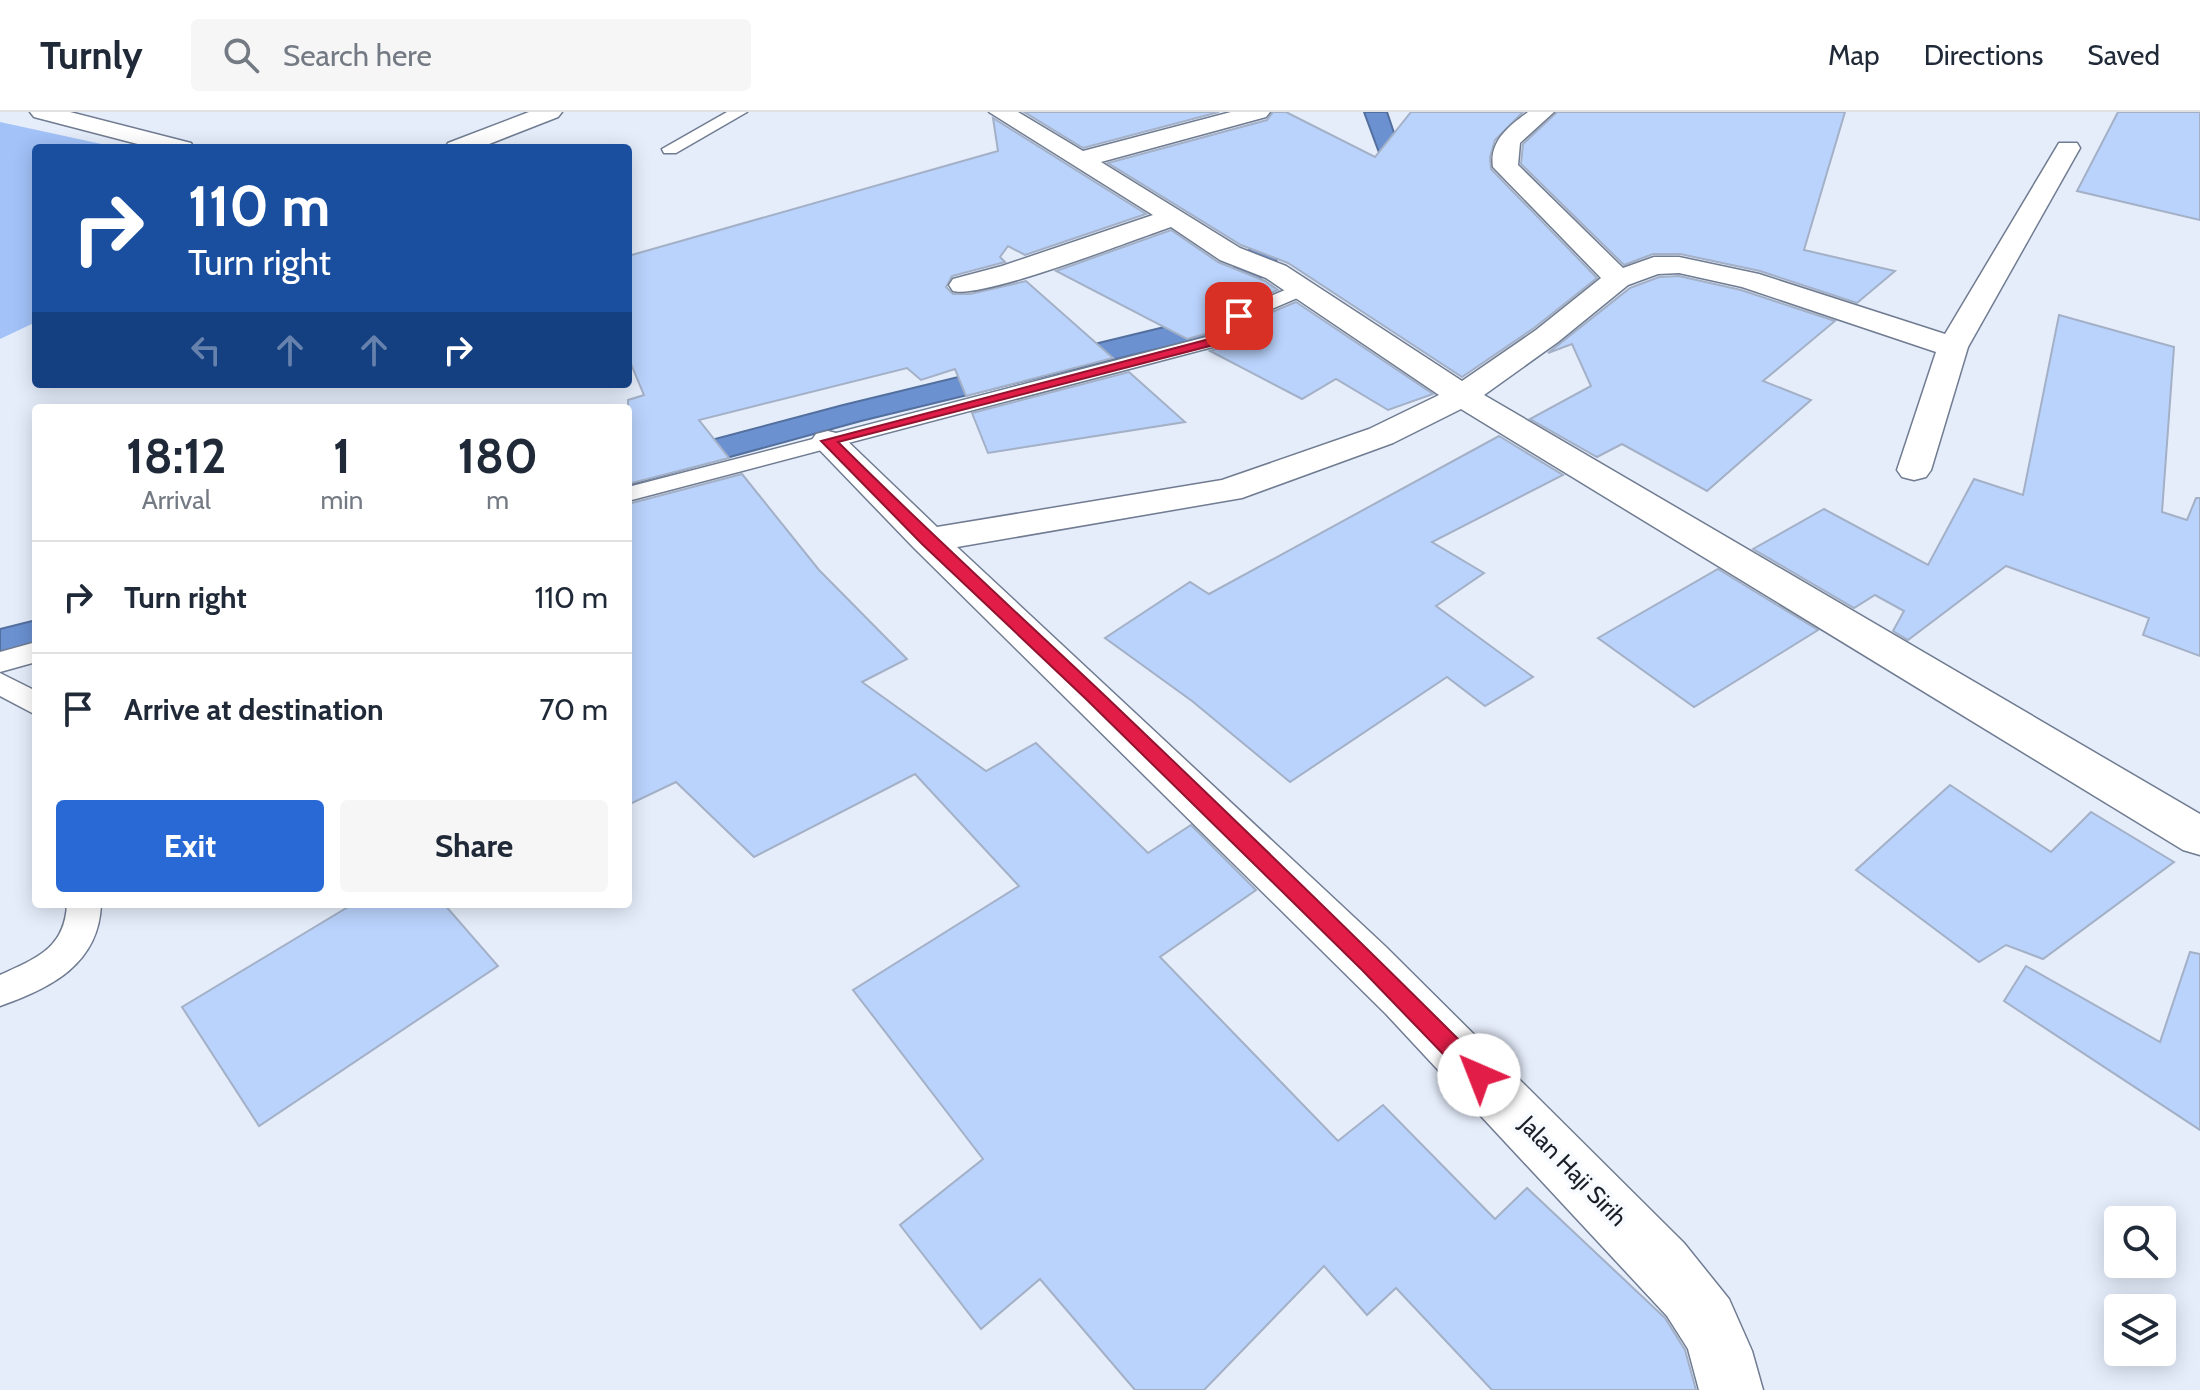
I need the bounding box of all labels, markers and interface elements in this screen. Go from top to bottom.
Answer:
search box [191,19,751,91]
text: Turnly [40,32,143,79]
icon: search [219,33,263,77]
text: Search here [283,37,432,74]
text: Map [1828,38,1880,72]
text: Directions [1924,38,2043,72]
text: Saved [2087,38,2160,72]
text: 110 m [188,172,330,240]
icon: right [56,176,160,280]
text: Turn right [188,240,331,284]
pin [1205,282,1273,350]
icon: arrive [1217,294,1261,338]
icon: left [184,328,228,372]
icon: ahead [268,328,312,372]
icon: ahead [352,328,396,372]
icon: right [436,328,480,372]
text: 18:12 [126,427,226,485]
text: 1 [333,427,351,485]
text: 180 [457,427,538,485]
text: Arrival [142,484,211,516]
text: min [321,484,363,516]
text: m [486,484,509,516]
icon: right [56,575,100,619]
text: Turn right [124,579,247,616]
text: 110 m [534,579,608,616]
icon: arrive [56,687,100,731]
text: Arrive at destination [124,691,384,728]
text: 70 m [539,691,608,728]
button: Exit [56,800,324,892]
button: Share [340,800,608,892]
position arrow [1437,1033,1521,1117]
street label: Jalan Haji Sirih [1513,1109,1633,1232]
map controls [2104,1206,2176,1366]
button: search [2104,1206,2176,1278]
button: layers [2104,1294,2176,1366]

